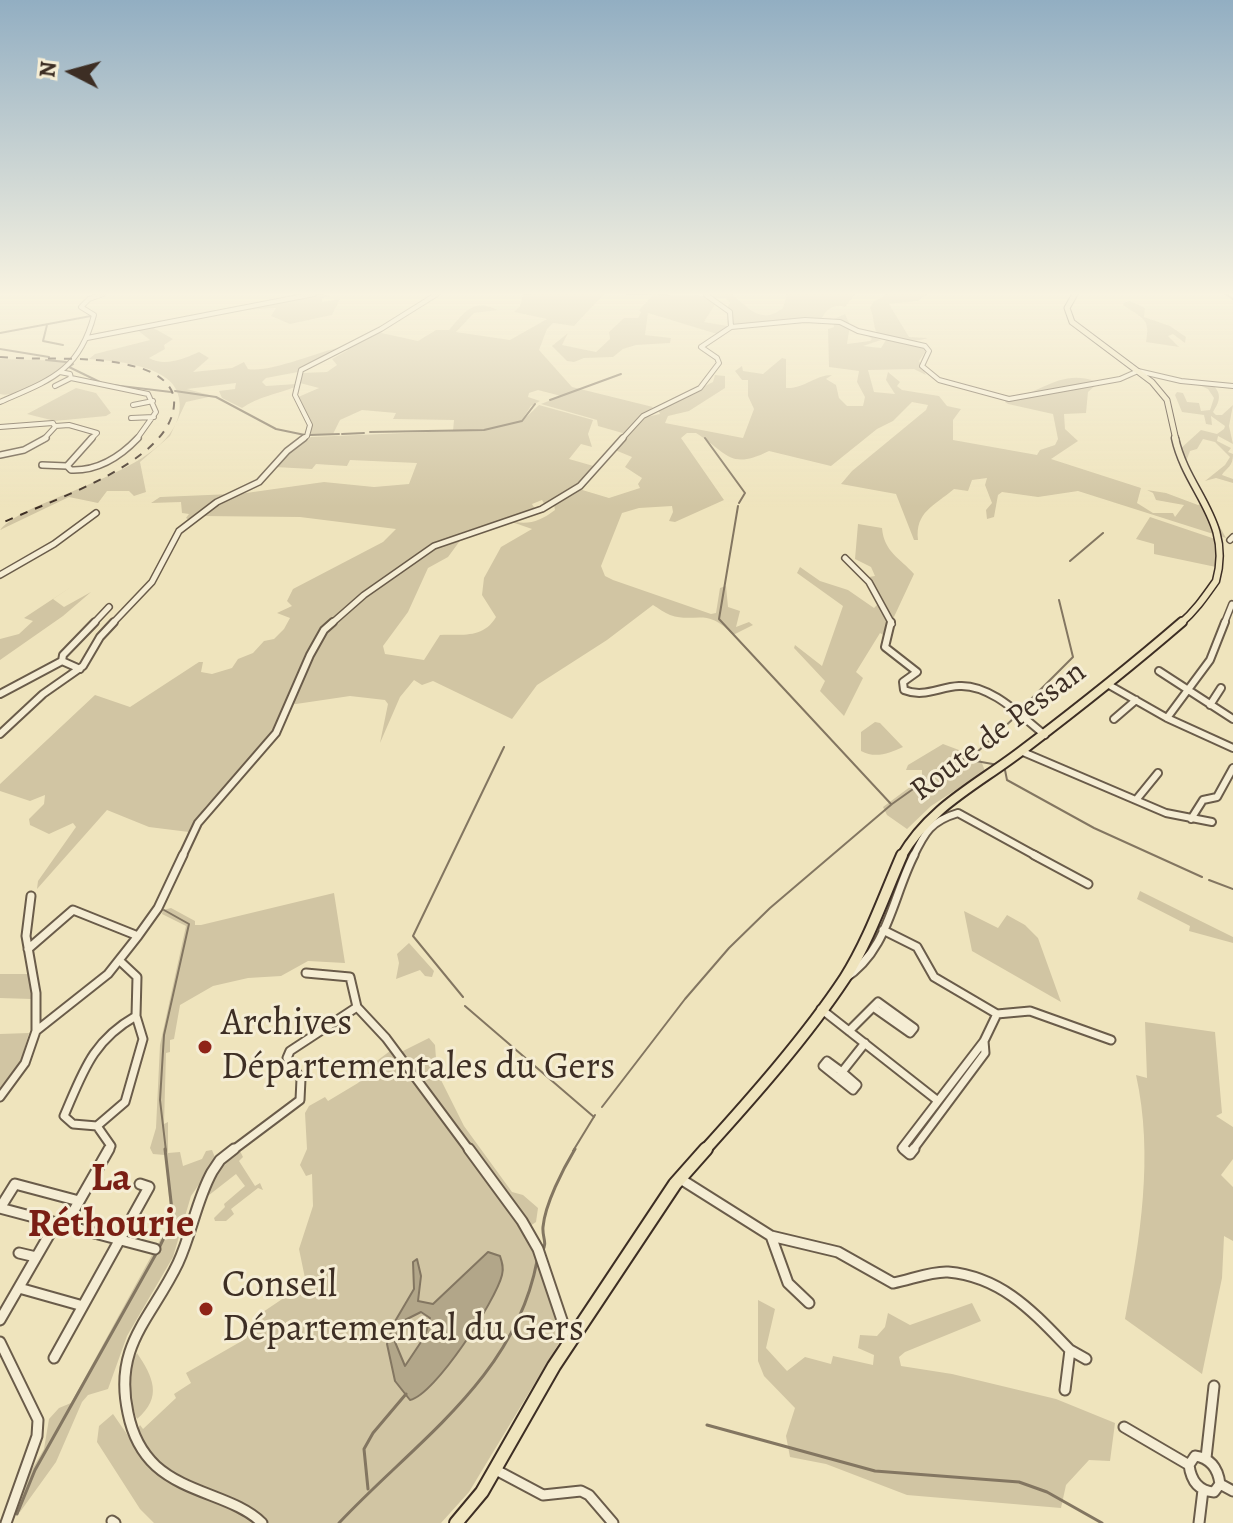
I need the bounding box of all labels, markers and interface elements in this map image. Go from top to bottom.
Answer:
north arrow [32,32,112,112]
text: N [32,60,64,79]
street label: Route de Pessan [904,654,1094,810]
place label: Archives Départementales du Gers [221,1002,615,1092]
marker: Archives Départementales du Gers [196,1038,214,1056]
district label: La Réthourie [28,1156,194,1250]
place label: Conseil Départemental du Gers [222,1264,584,1354]
marker: Conseil Départemental du Gers [197,1300,215,1318]

